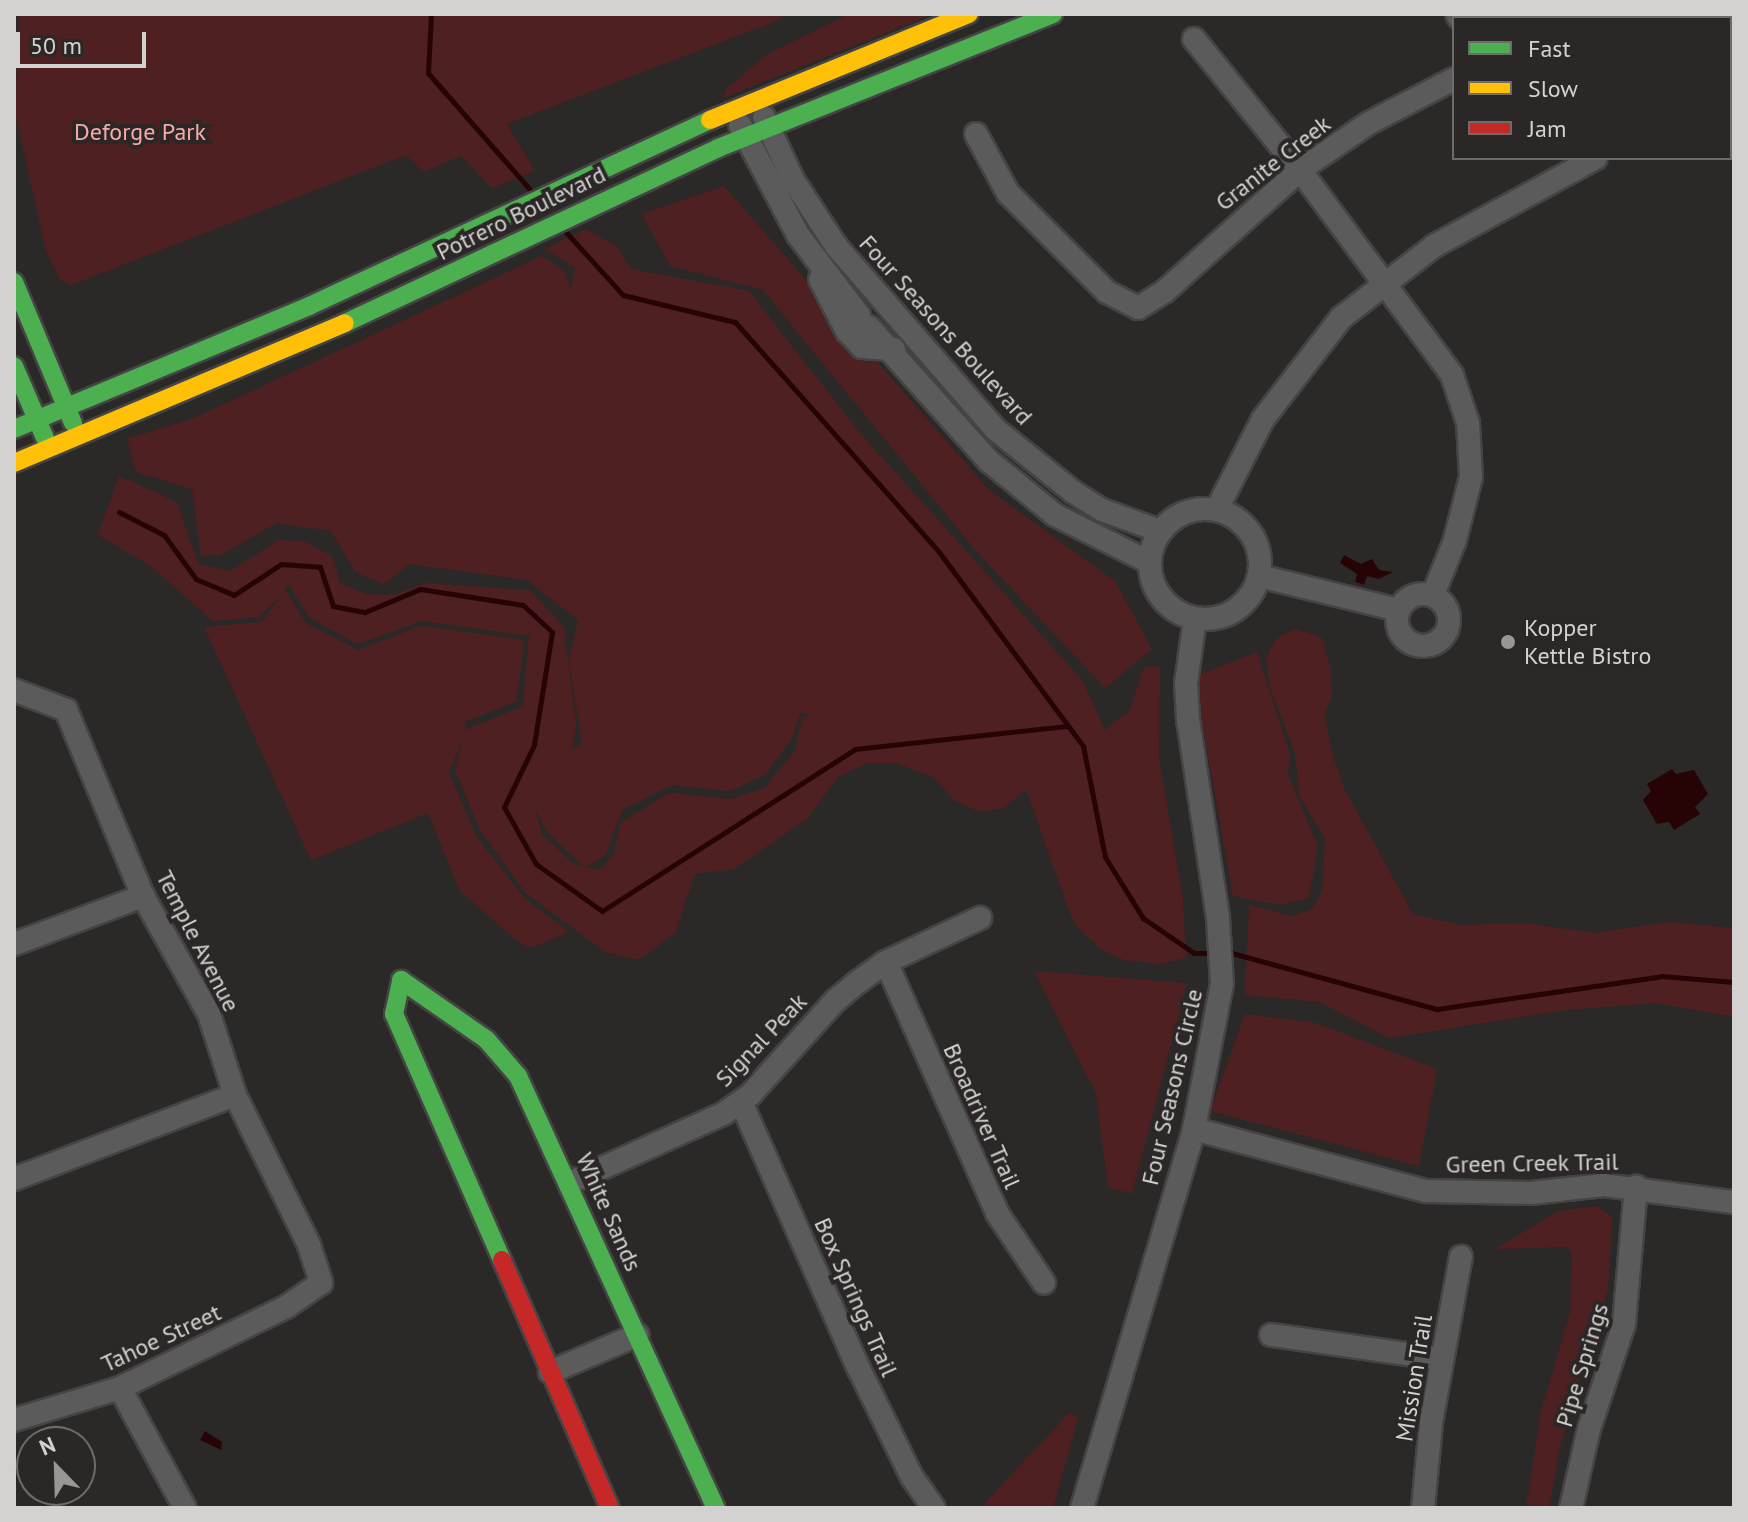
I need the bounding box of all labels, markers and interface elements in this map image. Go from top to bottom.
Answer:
scale bar [20,16,150,66]
legend [1452,16,1732,160]
text: 50 m [30,30,82,61]
text: Fast [1528,33,1571,64]
text: Slow [1528,73,1578,104]
street label: Granite Creek [1210,109,1336,217]
text: Jam [1528,113,1566,144]
park label: Deforge Park [74,118,206,146]
street label: Potrero Boulevard [432,160,610,266]
street label: Four Seasons Boulevard [853,229,1039,431]
place label: Kopper Kettle Bistro [1524,614,1651,670]
marker: Kopper Kettle Bistro [1499,633,1517,651]
street label: Temple Avenue [150,865,246,1017]
street label: Four Seasons Circle [1135,986,1209,1188]
street label: Signal Peak [709,987,813,1093]
street label: Broadriver Trail [937,1039,1027,1193]
street label: Green Creek Trail [1445,1147,1619,1179]
street label: White Sands [570,1148,648,1276]
street label: Box Springs Trail [808,1212,904,1382]
street label: Tahoe Street [97,1298,225,1378]
street label: Pipe Springs [1550,1300,1614,1430]
street label: Mission Trail [1390,1312,1438,1444]
north arrow [16,1426,96,1506]
text: N [35,1430,60,1461]

